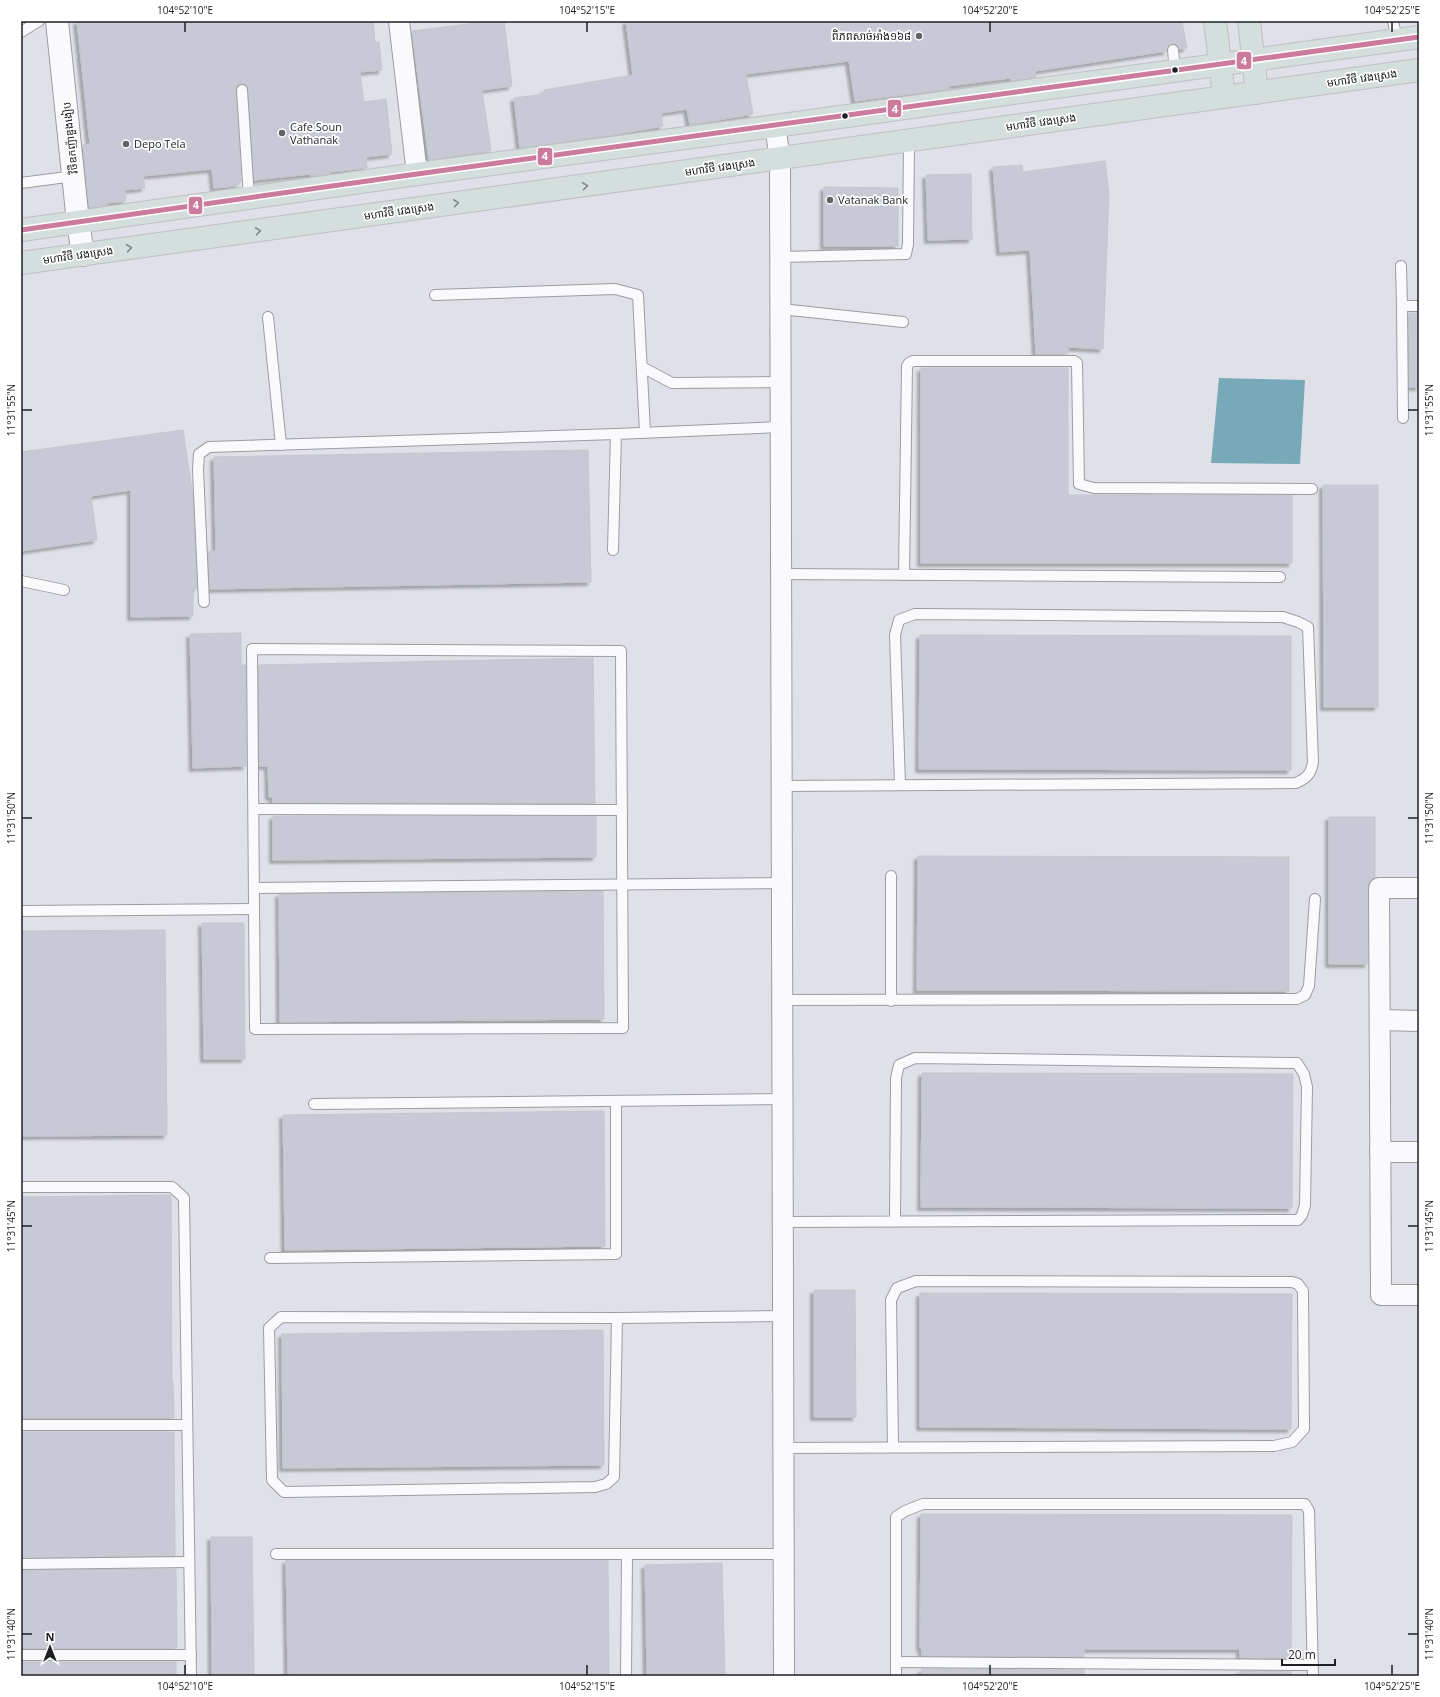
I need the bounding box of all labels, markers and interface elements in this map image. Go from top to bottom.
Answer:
text: 104°52'10"E [157,3,213,17]
text: 104°52'15"E [559,3,615,17]
text: 104°52'20"E [962,3,1018,17]
text: 104°52'25"E [1364,3,1420,17]
place label: ពិភពសាច់អាំង១៦៨ [832,28,911,43]
marker: ពិភពសាច់អាំង១៦៨ [914,31,924,41]
line badge: 4 [1236,51,1252,70]
text: 4 [1241,53,1248,68]
unlabelled marker [1170,65,1180,75]
street label: មហាវិថី វេងស្រេង [1326,65,1398,90]
line badge: 4 [887,99,902,118]
street label: វិថីឧកញ៉ាឌួងងៀប [58,101,81,176]
text: 4 [892,101,899,116]
street label: មហាវិថី វេងស្រេង [1005,109,1077,134]
unlabelled marker [840,111,850,121]
place label: Cafe Soun Vathanak [290,119,342,147]
marker: Cafe Soun Vathanak [277,128,287,138]
place label: Depo Tela [134,136,186,151]
marker: Depo Tela [121,139,131,149]
line badge: 4 [537,147,553,166]
text: 4 [542,148,549,163]
street label: មហាវិថី វេងស្រេង [684,154,756,179]
one-way arrow [582,182,588,191]
place label: Vatanak Bank [838,192,908,207]
marker: Vatanak Bank [825,195,835,205]
line badge: 4 [188,196,203,215]
text: 4 [193,197,200,212]
street label: មហាវិថី វេងស្រេង [363,198,435,223]
one-way arrow [453,199,459,208]
one-way arrow [255,227,261,236]
street label: មហាវិថី វេងស្រេង [42,242,114,267]
one-way arrow [126,244,132,253]
text: 11°31'55"N [4,384,18,436]
text: 11°31'55"N [1422,384,1436,436]
text: 11°31'50"N [4,792,18,844]
text: 11°31'50"N [1422,792,1436,844]
text: 11°31'45"N [4,1200,18,1252]
text: 11°31'45"N [1422,1200,1436,1252]
text: 11°31'40"N [4,1608,18,1660]
text: 11°31'40"N [1422,1608,1436,1660]
north arrow [30,1627,70,1667]
text: N [46,1629,54,1644]
scale bar [1282,1641,1335,1667]
text: 20 m [1288,1646,1316,1663]
text: 104°52'10"E [157,1679,213,1693]
text: 104°52'15"E [559,1679,615,1693]
text: 104°52'20"E [962,1679,1018,1693]
text: 104°52'25"E [1364,1679,1420,1693]

